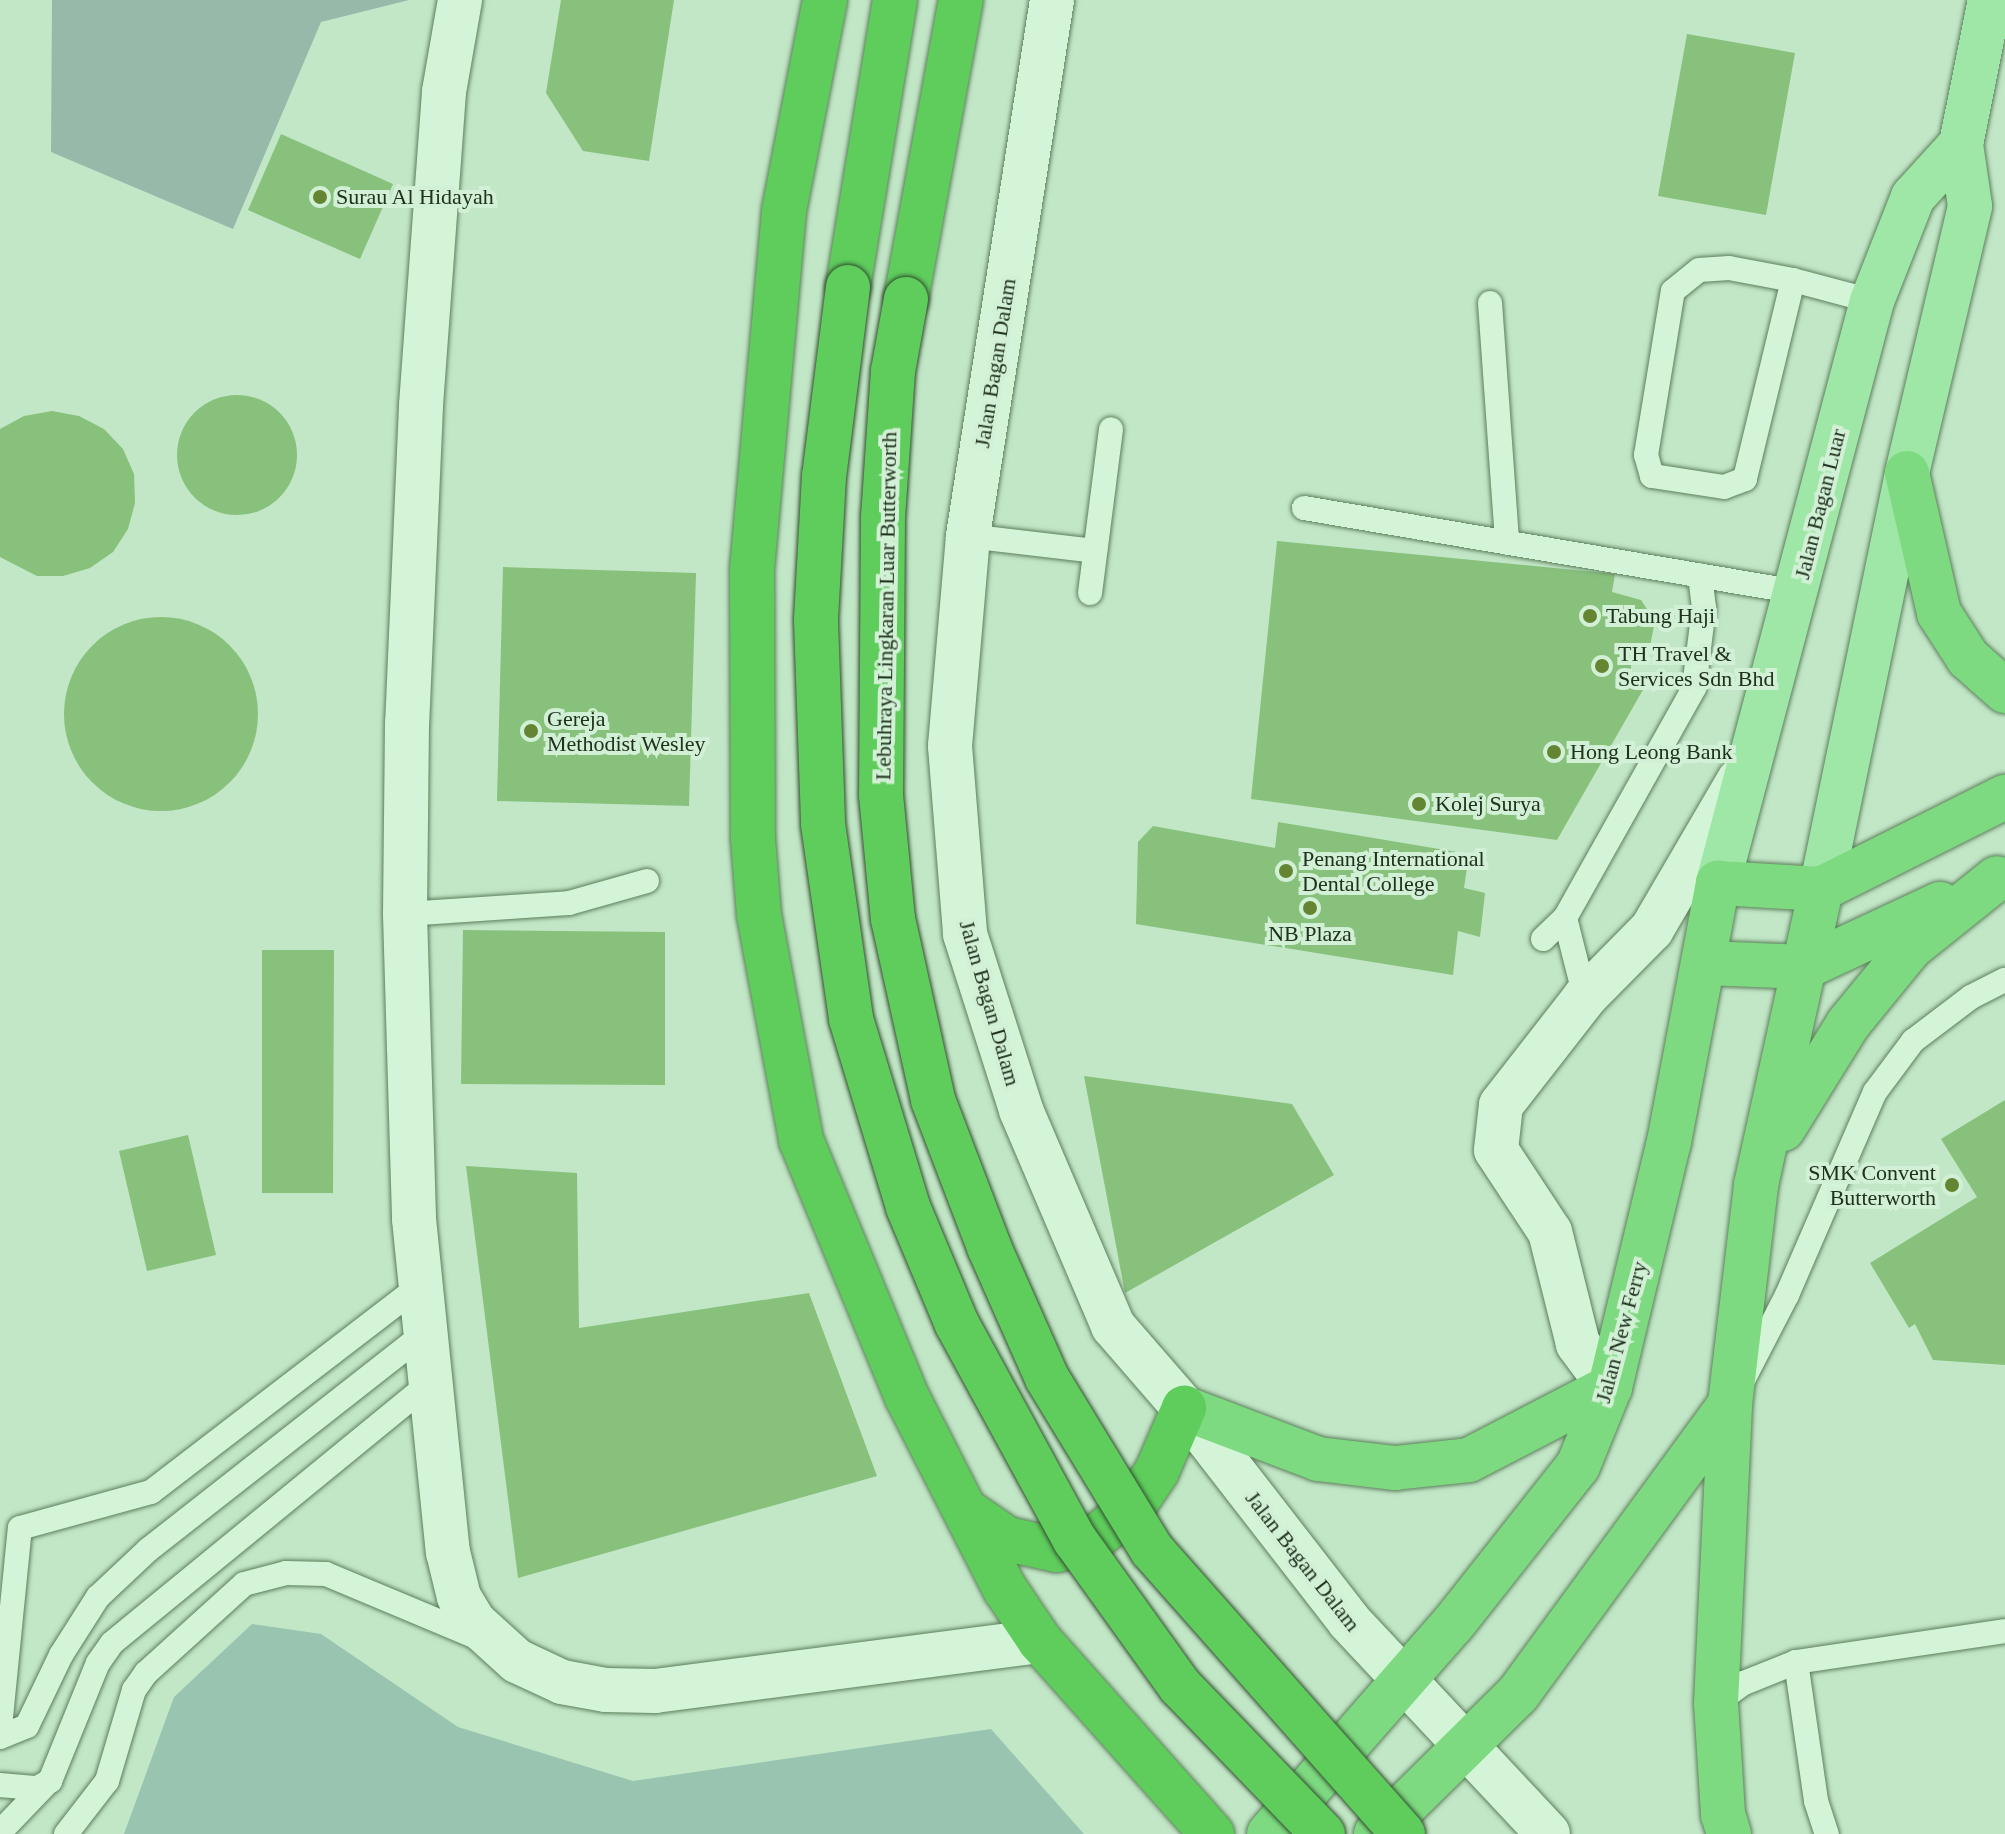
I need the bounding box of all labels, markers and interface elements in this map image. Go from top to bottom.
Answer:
place label: Surau Al Hidayah [336,184,495,210]
marker: Surau Al Hidayah [311,188,329,206]
street label: Jalan Bagan Dalam [969,276,1021,450]
street label: Jalan Bagan Luar [1789,426,1851,582]
street label: Lebuhraya Lingkaran Luar Butterworth [870,431,902,781]
place label: Tabung Haji [1606,603,1715,629]
marker: Tabung Haji [1581,607,1599,625]
place label: TH Travel & Services Sdn Bhd [1618,640,1774,692]
marker: TH Travel & Services Sdn Bhd [1593,657,1611,675]
place label: Gereja Methodist Wesley [547,705,706,756]
marker: Gereja Methodist Wesley [522,722,540,740]
place label: Hong Leong Bank [1570,739,1733,765]
marker: Hong Leong Bank [1545,743,1563,761]
place label: Kolej Surya [1435,791,1541,817]
marker: Kolej Surya [1410,795,1428,813]
place label: Penang International Dental College [1302,845,1485,896]
marker: Penang International Dental College [1277,862,1295,880]
marker: NB Plaza [1301,899,1319,917]
street label: Jalan Bagan Dalam [954,917,1026,1089]
place label: NB Plaza [1268,921,1352,947]
place label: SMK Convent Butterworth [1808,1159,1936,1210]
marker: SMK Convent Butterworth [1943,1176,1961,1194]
street label: Jalan New Ferry [1589,1258,1653,1406]
street label: Jalan Bagan Dalam [1240,1485,1366,1637]

